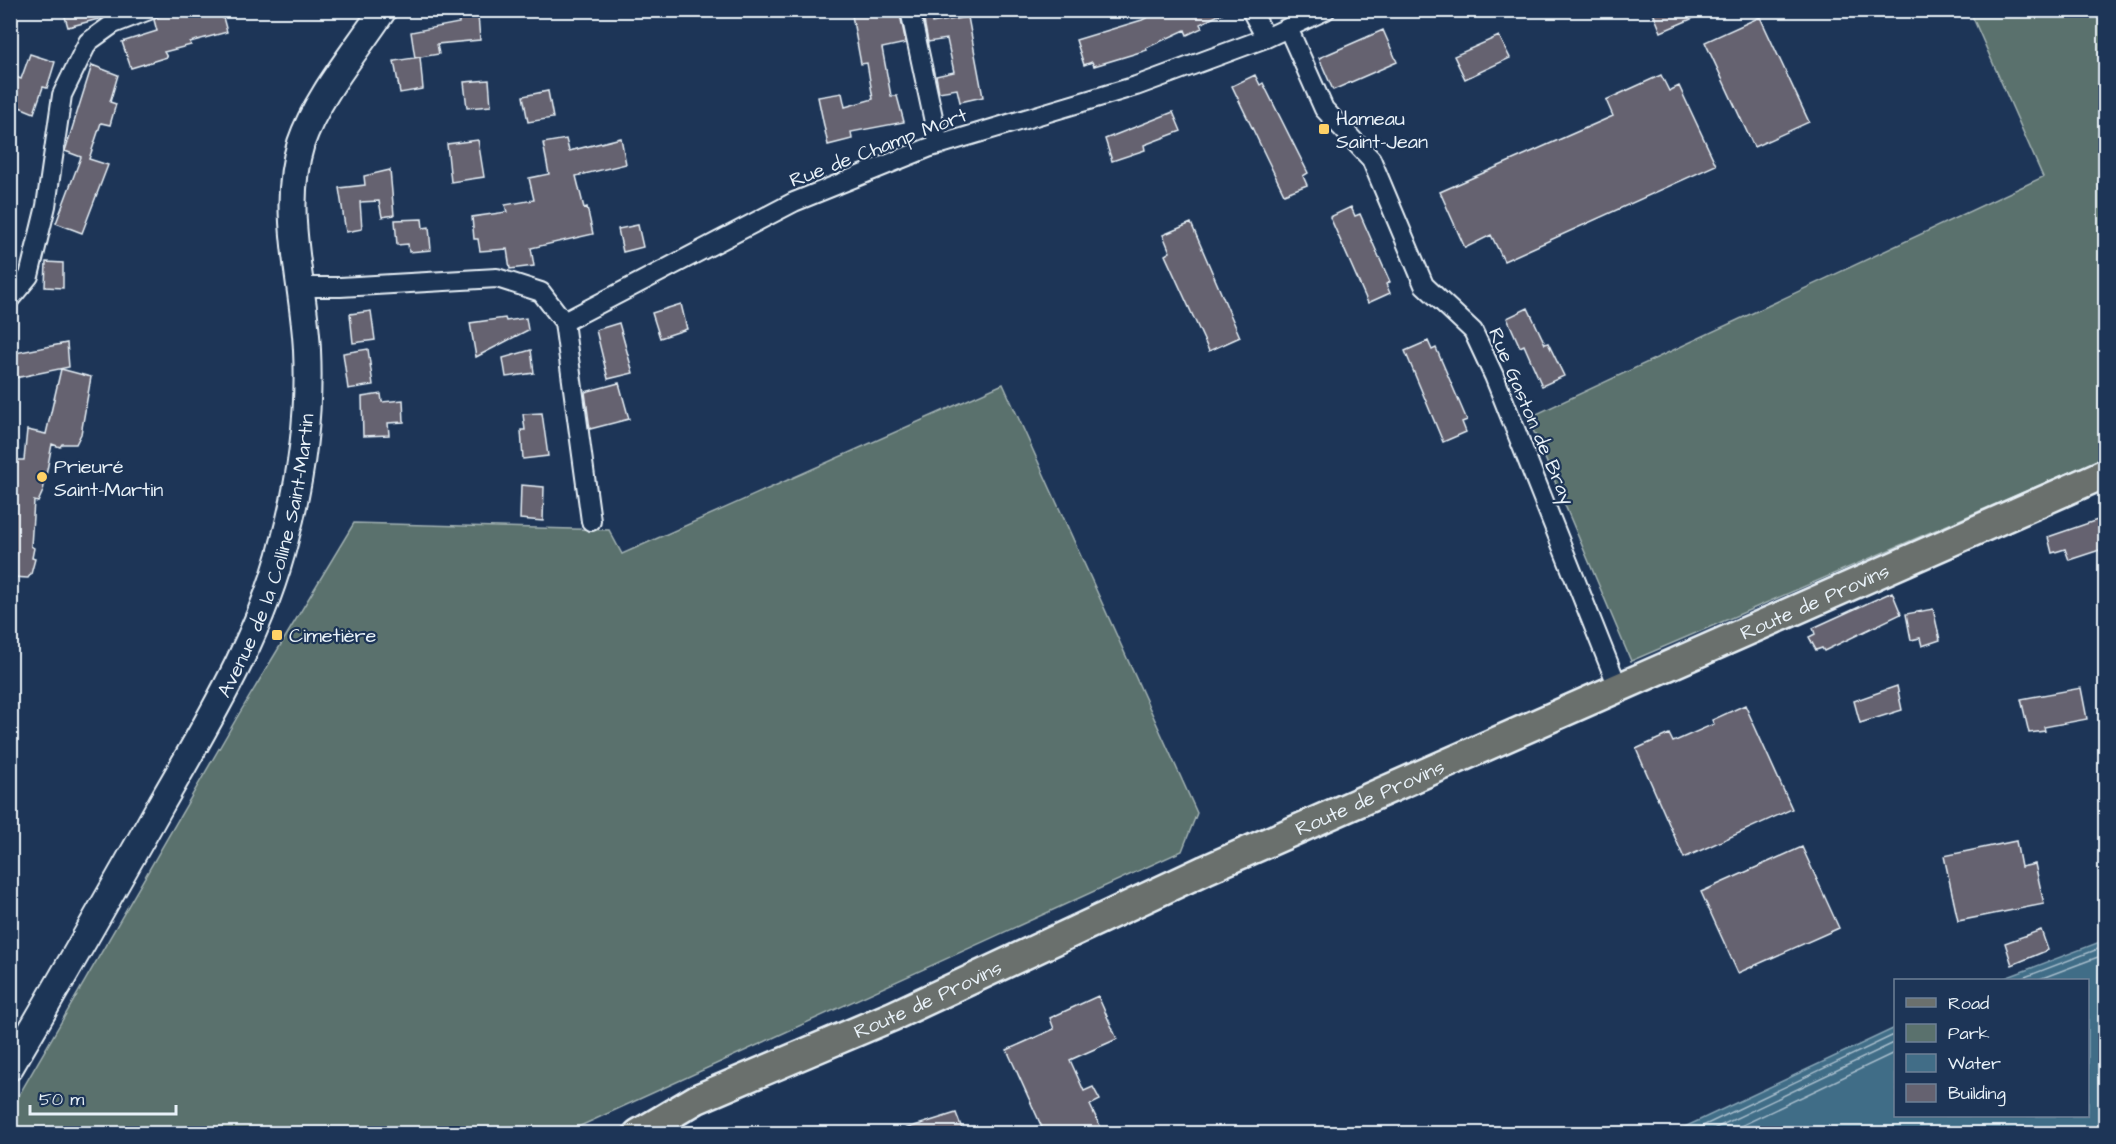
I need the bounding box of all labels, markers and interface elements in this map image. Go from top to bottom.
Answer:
street label: Rue de Champ Mort [785,101,971,195]
place label: Hameau Saint-Jean [1336,105,1428,156]
marker: Hameau Saint-Jean [1317,122,1331,136]
street label: Rue Gaston de Bray [1480,323,1581,510]
street label: Avenue de la Colline Saint-Martin [211,413,321,702]
place label: Prieuré Saint-Martin [54,453,163,504]
marker: Prieuré Saint-Martin [35,470,49,484]
street label: Route de Provins [1736,557,1894,647]
place label: Cimetière [289,622,377,650]
marker: Cimetière [270,628,284,642]
street label: Route de Provins [1291,753,1449,843]
street label: Route de Provins [850,954,1007,1046]
legend [1894,979,2089,1117]
text: Road [1948,991,1989,1016]
text: Park [1948,1021,1990,1046]
text: Water [1948,1051,2001,1076]
scale bar [30,1078,176,1116]
text: Building [1948,1081,2006,1107]
text: 50 m [39,1087,84,1112]

